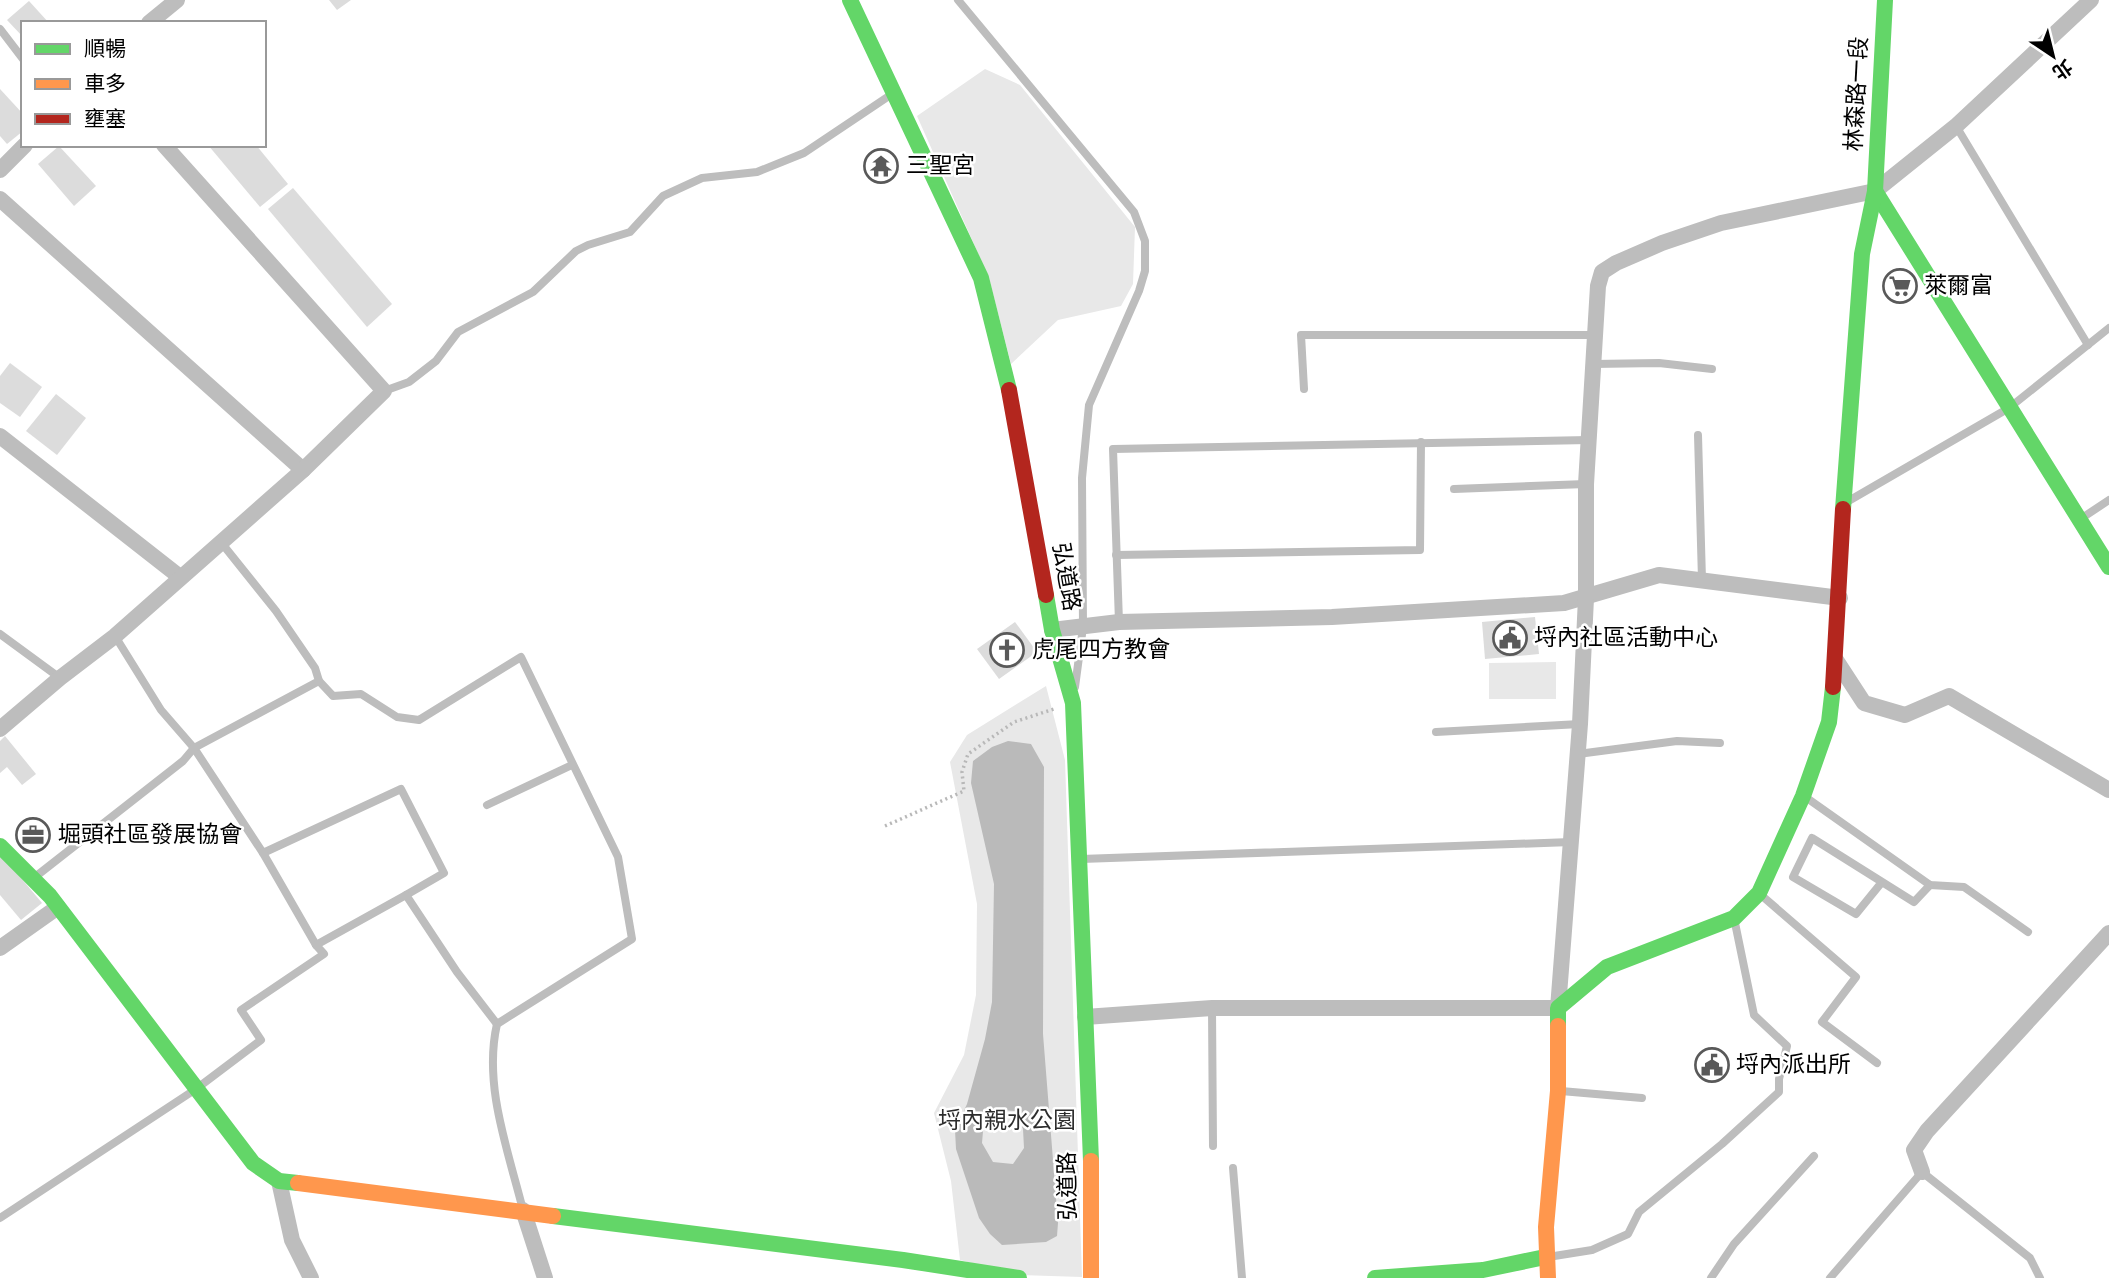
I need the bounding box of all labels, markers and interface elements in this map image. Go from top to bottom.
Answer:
legend [21,21,266,147]
north arrow [2018,21,2088,91]
street label: 林森路一段 [1840,36,1874,152]
text: 順暢 [84,37,126,62]
text: 北 [2048,54,2076,84]
text: 車多 [84,72,126,97]
text: 壅塞 [84,107,126,132]
temple icon: 三聖宮 [862,147,900,185]
place label: 三聖宮 [906,152,975,180]
supermarket icon: 萊爾富 [1881,267,1919,305]
place label: 萊爾富 [1924,272,1993,300]
street label: 弘道路 [1046,541,1086,613]
public building icon: 埒內社區活動中心 [1491,619,1529,657]
place label: 埒內社區活動中心 [1534,624,1718,652]
church icon: 虎尾四方教會 [988,631,1026,669]
place label: 虎尾四方教會 [1032,636,1170,664]
office icon: 堀頭社區發展協會 [14,816,52,854]
place label: 堀頭社區發展協會 [58,821,242,849]
public building icon: 埒內派出所 [1693,1046,1731,1084]
place label: 埒內派出所 [1736,1051,1851,1079]
park label: 埒內親水公園 [938,1107,1076,1135]
street label: 弘道路 [1053,1151,1083,1221]

